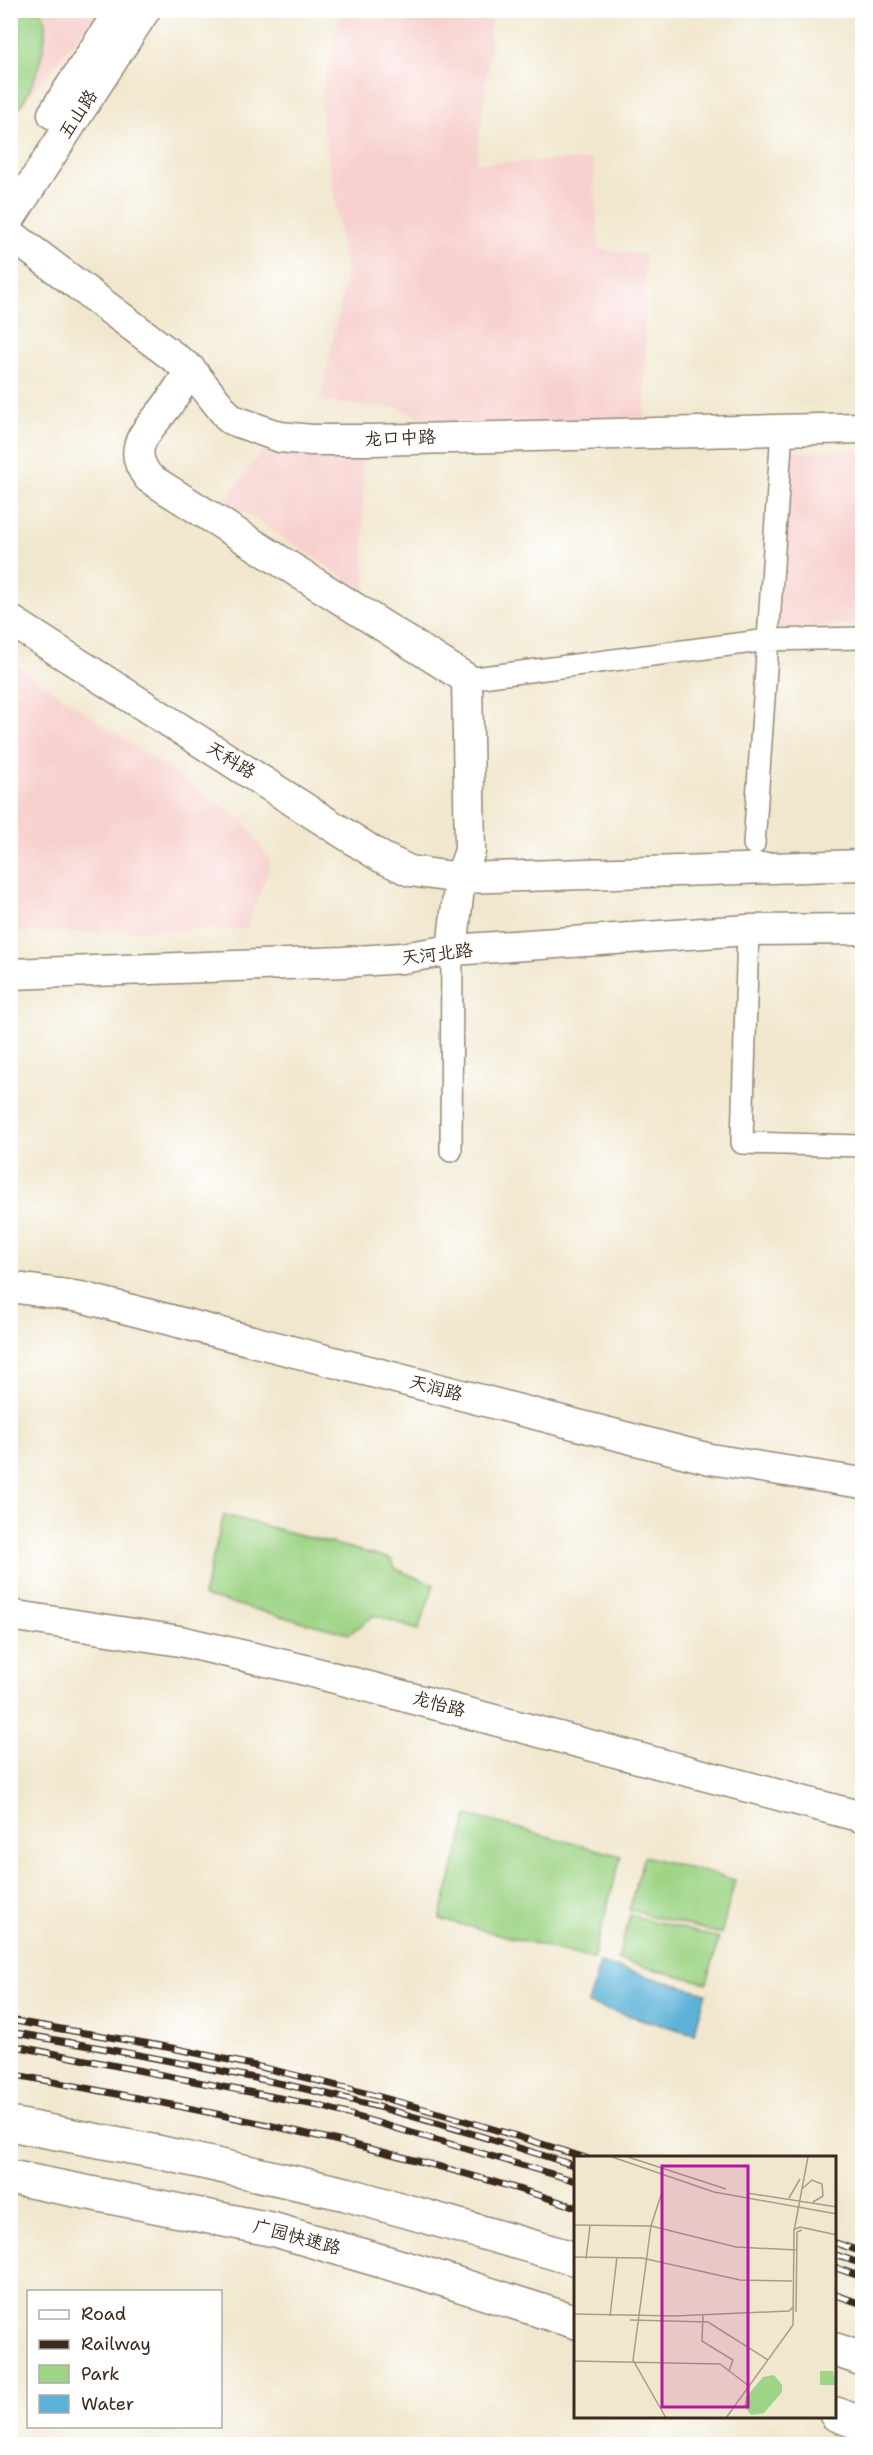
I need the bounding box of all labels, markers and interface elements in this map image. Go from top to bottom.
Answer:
street label: 五山路 [53,85,103,143]
street label: 龙口中路 [364,425,436,451]
street label: 天科路 [202,736,260,784]
street label: 天河北路 [400,938,474,970]
street label: 天润路 [407,1369,465,1407]
street label: 龙怡路 [410,1685,468,1723]
inset map [574,2156,837,2419]
street label: 广园快速路 [250,2214,344,2260]
legend [27,2290,222,2428]
text: Road [81,2302,126,2326]
text: Railway [81,2332,151,2356]
text: Park [81,2362,120,2386]
text: Water [81,2392,134,2416]

